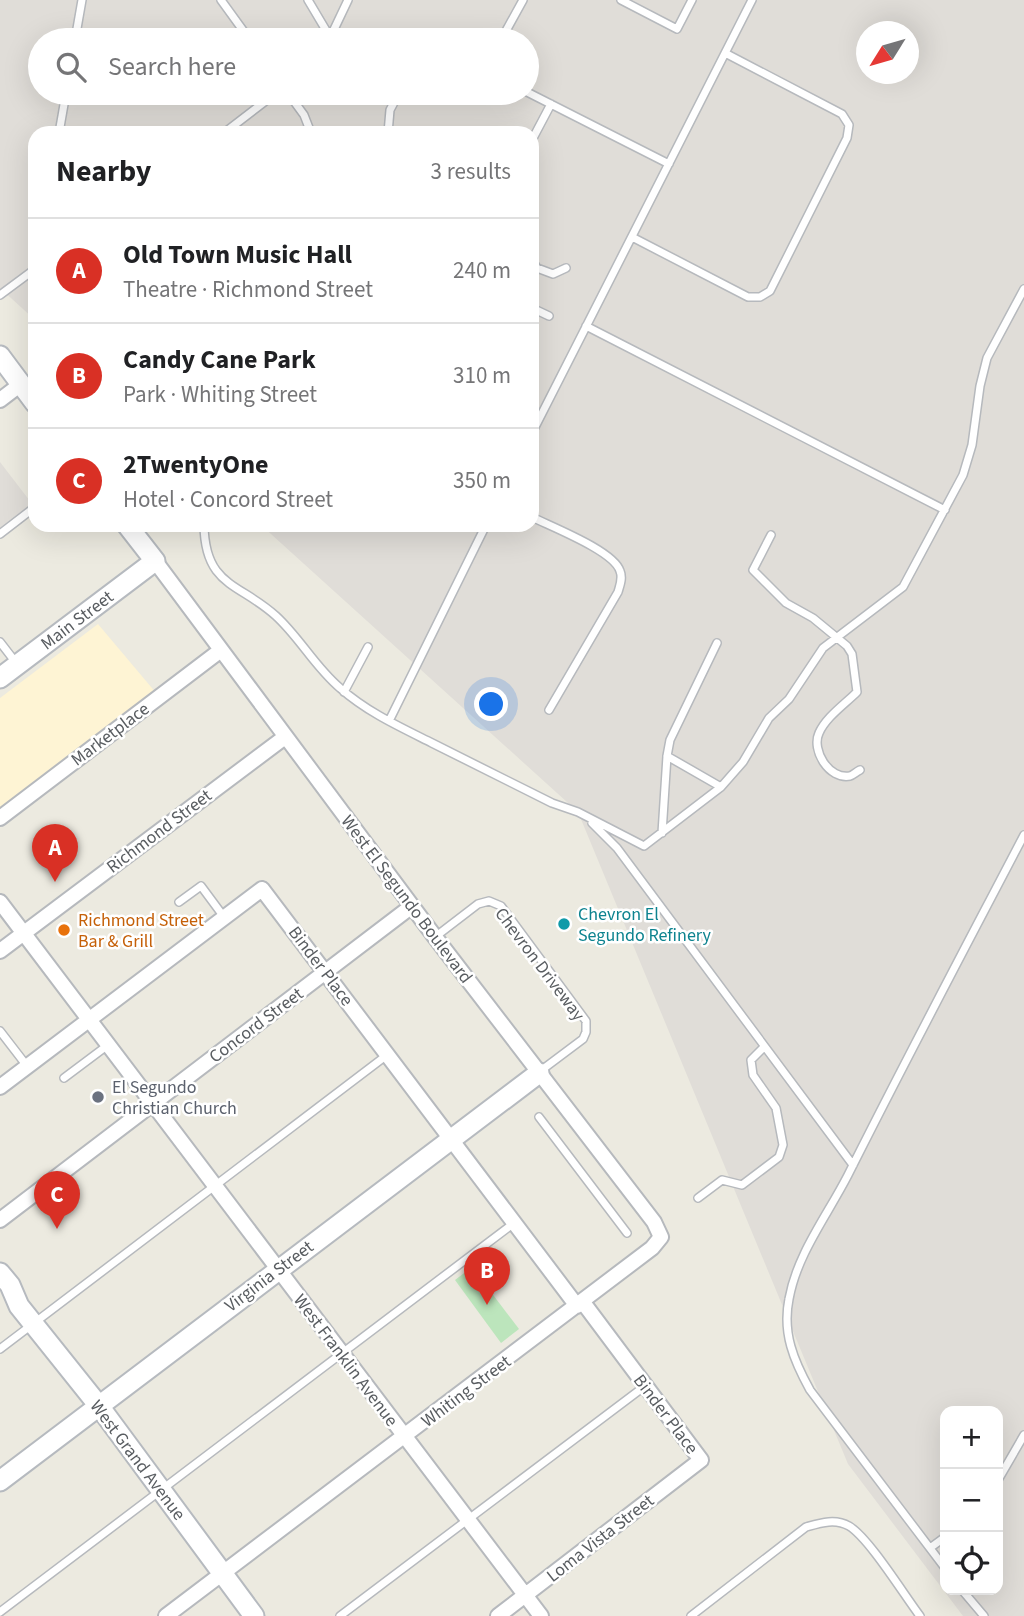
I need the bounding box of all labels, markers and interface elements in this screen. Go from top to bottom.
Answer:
north arrow [856,21,919,84]
search box [28,28,539,105]
icon: search [52,48,90,86]
text: Search here [108,48,236,85]
text: Nearby [56,150,151,193]
text: 3 results [431,155,511,188]
text: Old Town Music Hall [123,236,352,273]
text: A [72,254,86,287]
text: 240 m [453,254,511,287]
text: Theatre · Richmond Street [123,273,373,306]
text: Candy Cane Park [123,341,316,378]
text: B [72,359,86,392]
text: 310 m [453,359,511,392]
text: Park · Whiting Street [123,378,317,411]
text: 2TwentyOne [123,446,269,483]
text: C [72,464,86,497]
text: 350 m [453,464,511,497]
text: Hotel · Concord Street [123,483,333,516]
street label: Main Street [36,585,119,656]
your location [474,687,508,721]
street label: Marketplace [66,697,155,772]
street label: Richmond Street [102,784,217,879]
street label: West El Segundo Boulevard [335,810,478,989]
pin: A [32,824,78,882]
street label: Chevron Driveway [489,902,591,1027]
place label: Chevron El Segundo Refinery [578,902,712,948]
place label: Richmond Street Bar & Grill [78,908,204,954]
marker: Chevron El Segundo Refinery [556,916,572,932]
street label: Binder Place [282,921,359,1012]
marker: Richmond Street Bar & Grill [56,922,72,938]
street label: Concord Street [204,982,309,1069]
place label: El Segundo Christian Church [112,1075,237,1121]
marker: El Segundo Christian Church [90,1089,106,1105]
pin: C [34,1171,80,1229]
street label: Virginia Street [220,1235,319,1318]
pin: B [464,1247,510,1305]
street label: West Franklin Avenue [287,1289,404,1432]
street label: Whiting Street [416,1349,516,1433]
street label: Binder Place [627,1369,704,1460]
street label: West Grand Avenue [84,1395,191,1526]
map controls [940,1406,1003,1595]
button: + [940,1406,1003,1469]
button: − [940,1469,1003,1532]
street label: Loma Vista Street [541,1488,659,1588]
button: locate [940,1532,1003,1595]

